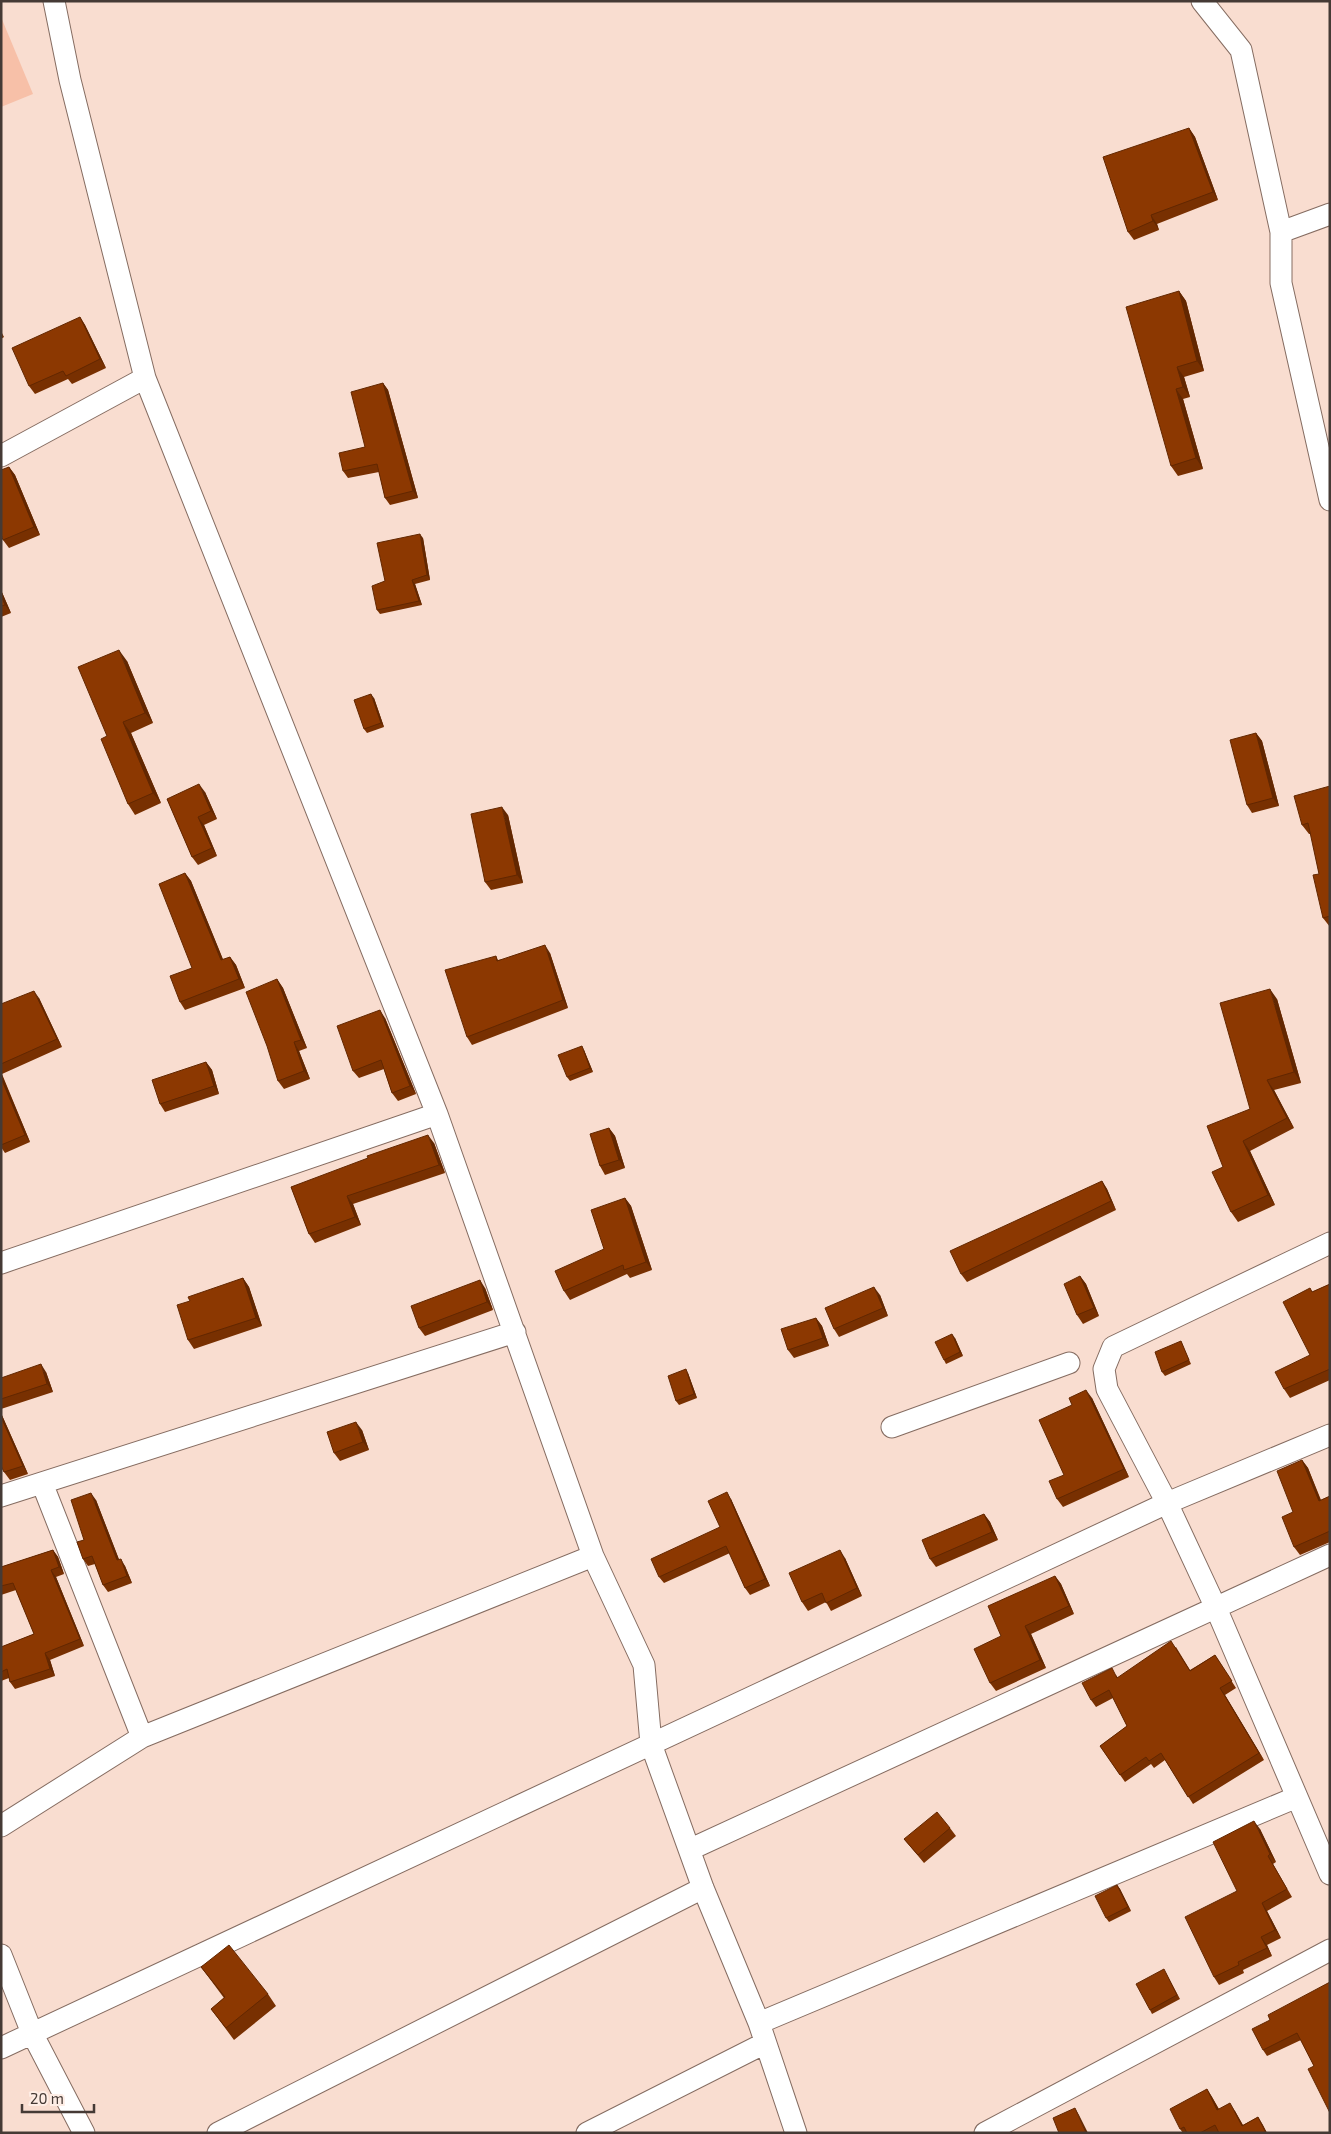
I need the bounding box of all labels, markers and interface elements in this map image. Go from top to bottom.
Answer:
scale bar [22,2082,95,2114]
text: 20 m [30,2089,64,2107]

